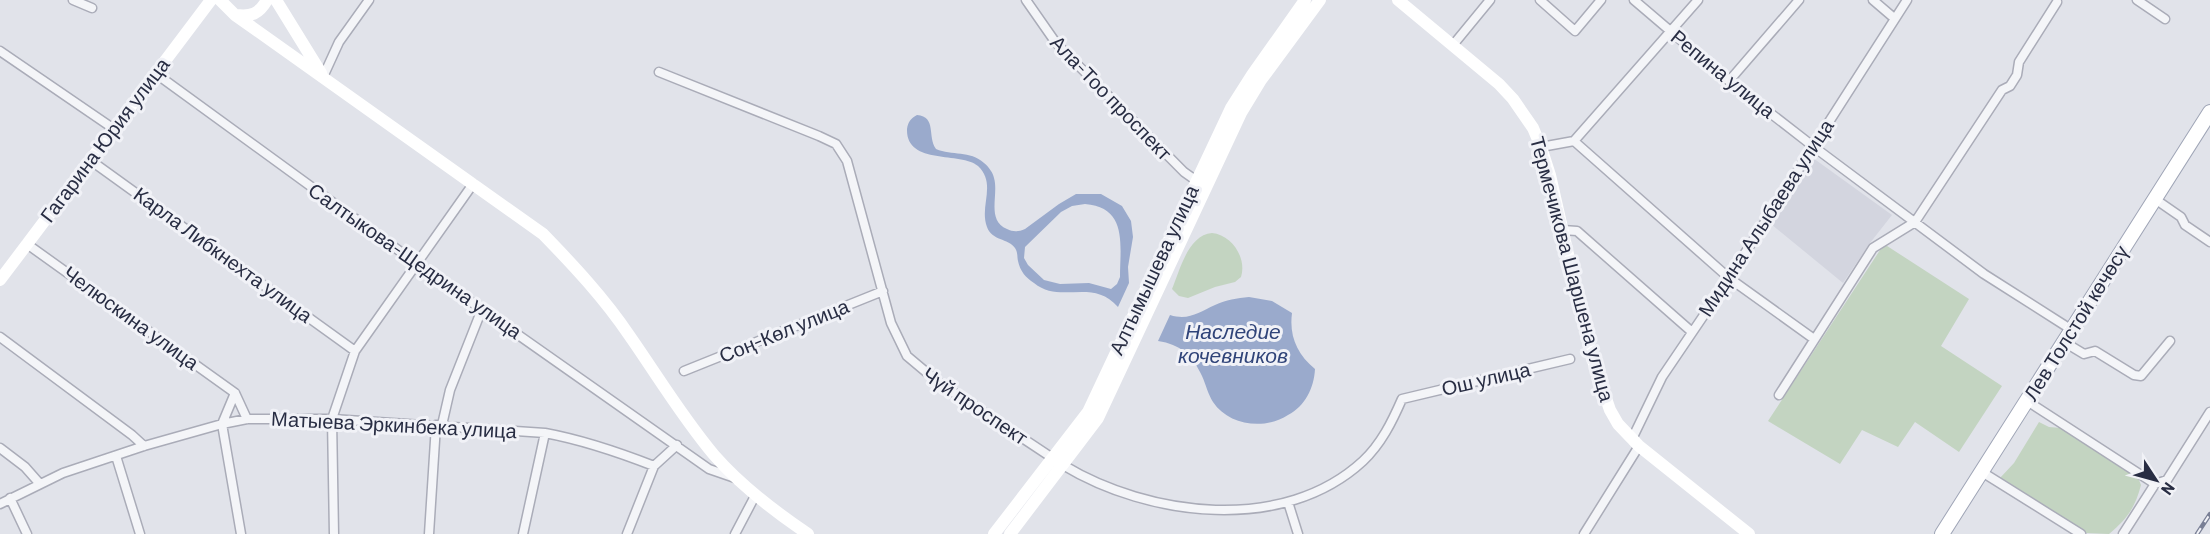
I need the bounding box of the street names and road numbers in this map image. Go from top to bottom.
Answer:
street label: Репина улица [1667,24,1781,123]
street label: Ала-Тоо проспект [1046,30,1177,165]
street label: Гагарина Юрия улица [35,52,174,226]
street label: Мидина Алыбаева улица [1692,114,1838,320]
street label: Термечикова Шаршена улица [1526,133,1620,405]
street label: Салтыкова-Щедрина улица [304,177,528,344]
street label: Алтымышева улица [1103,180,1203,358]
street label: Карла Либкнехта улица [130,181,318,328]
street label: Лев Толстой көчөсү [2018,240,2133,405]
street label: Челюскина улица [59,260,205,375]
street label: Соң-Көл улица [715,293,853,367]
street label: Ош улица [1439,356,1533,400]
street label: Чүй проспект [918,361,1033,449]
street label: Матыева Эркинбека улица [271,406,518,442]

